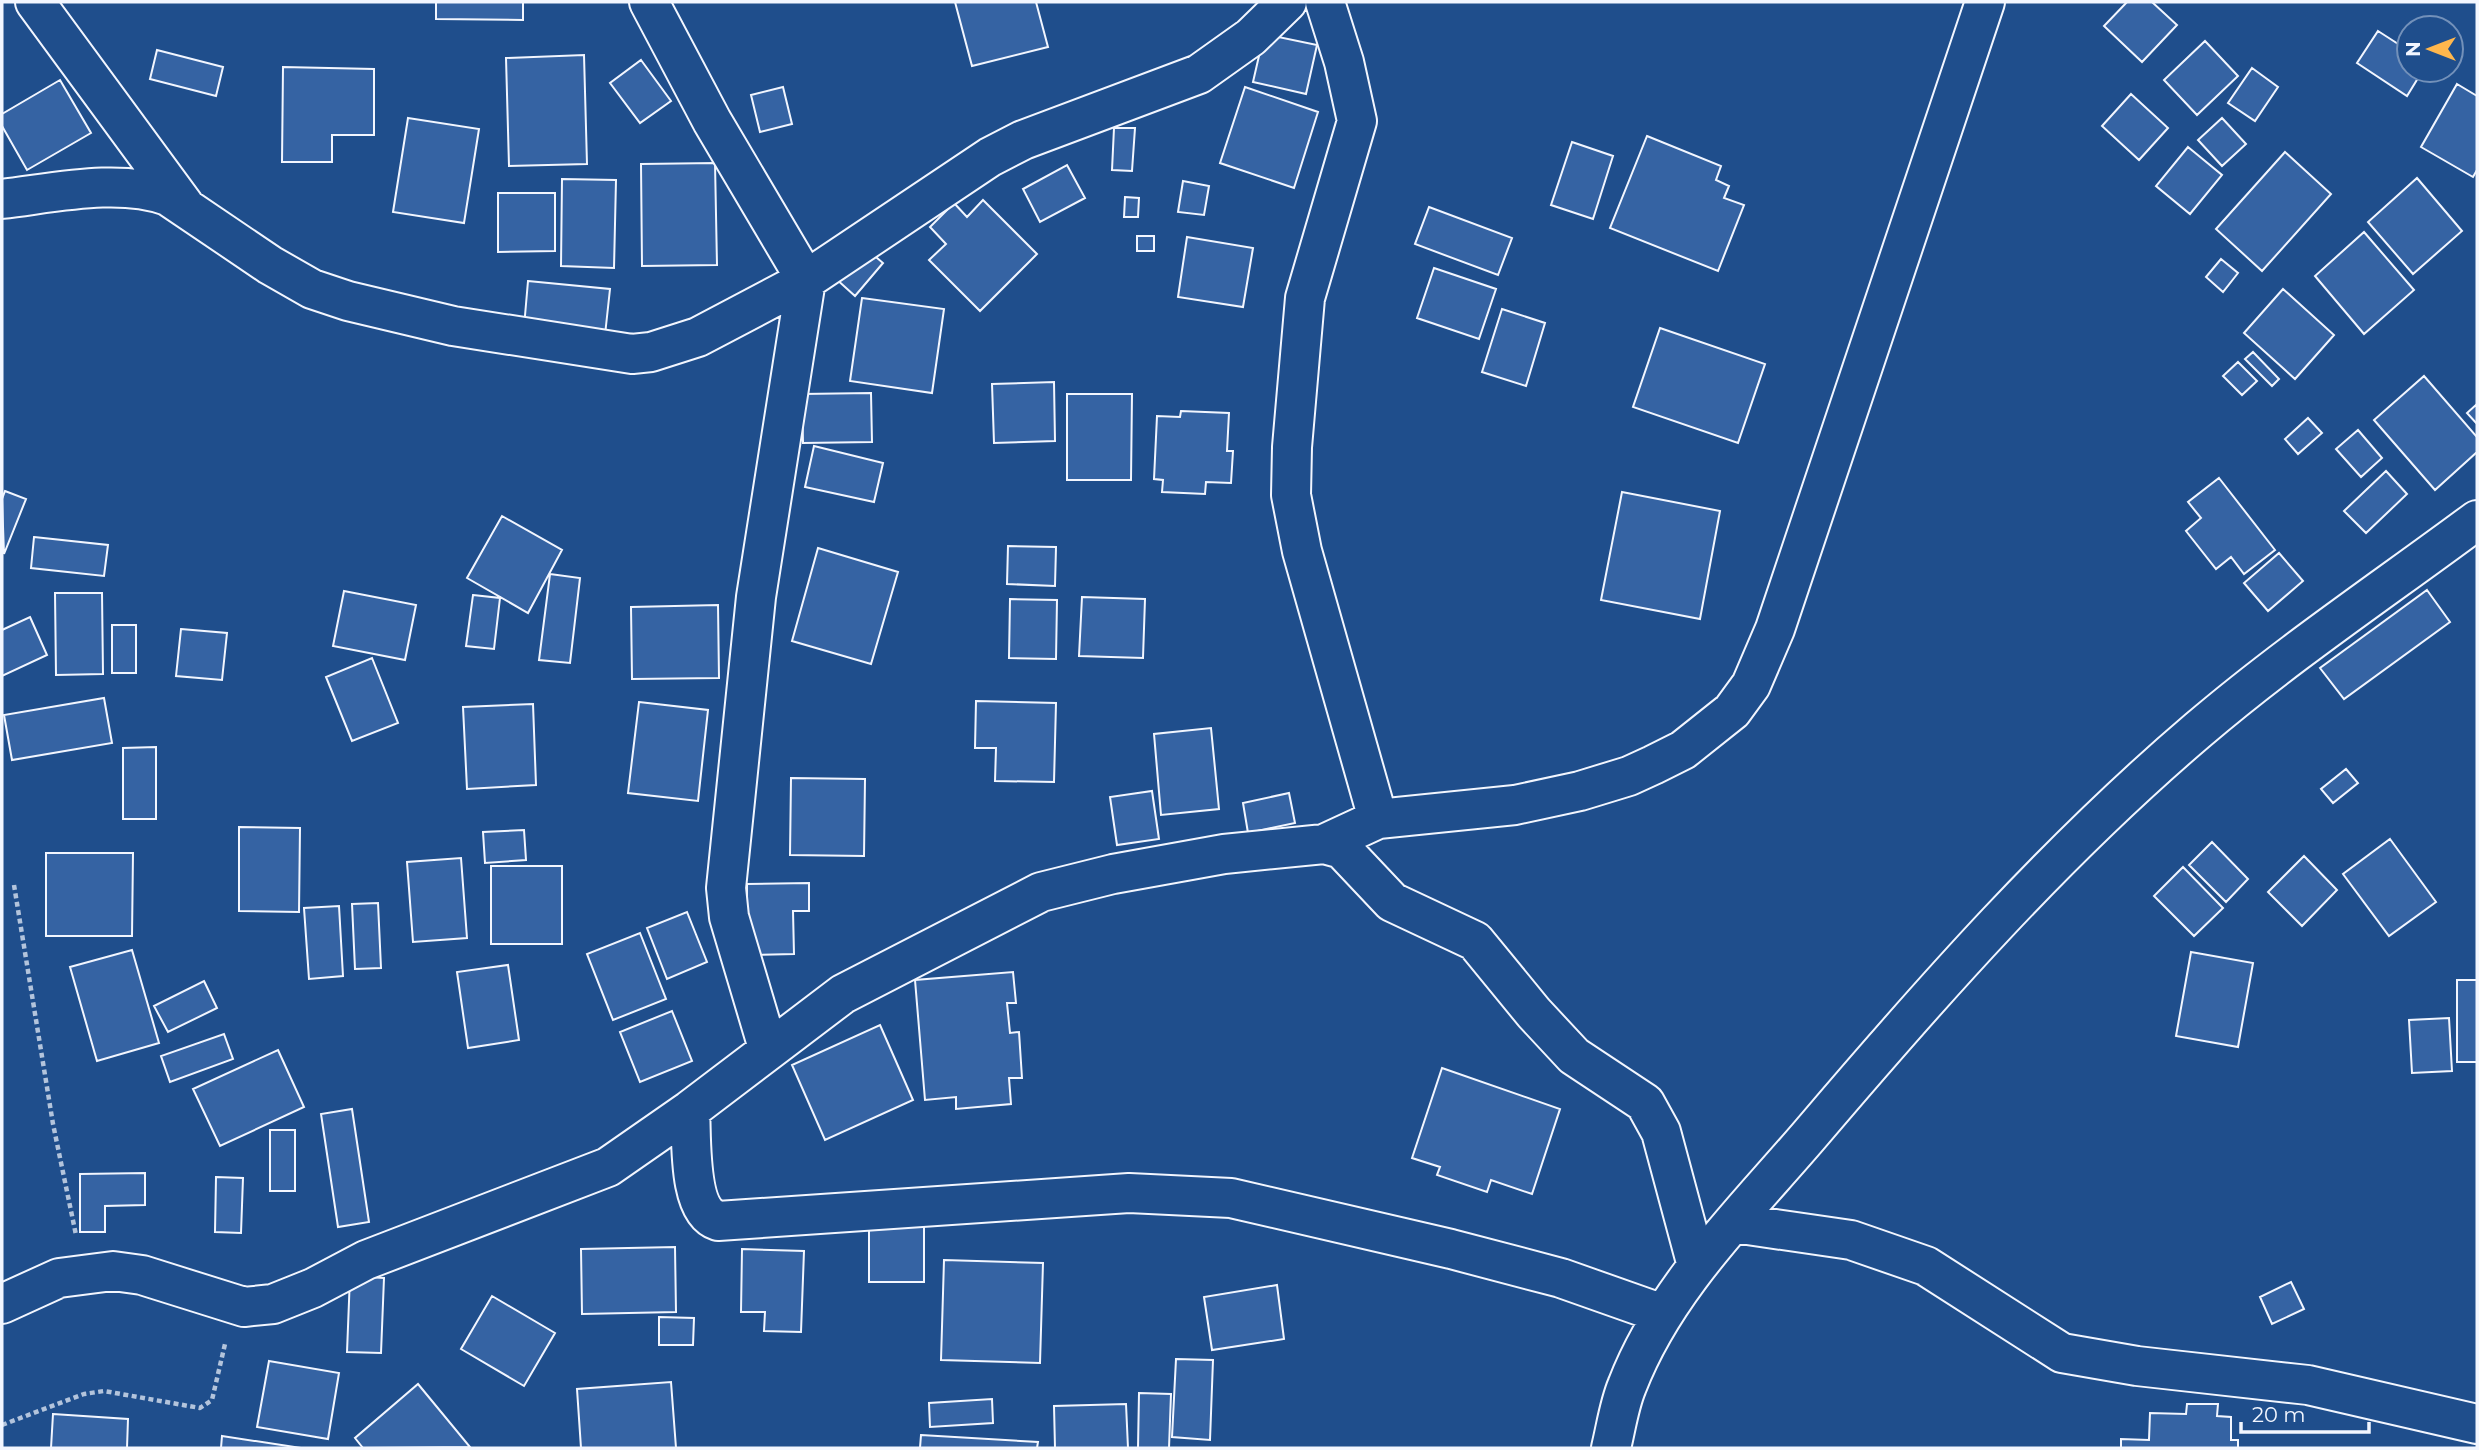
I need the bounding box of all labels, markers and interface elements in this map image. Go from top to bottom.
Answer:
north arrow [2395,14,2465,84]
text: N [2402,41,2425,57]
scale bar [2241,1390,2369,1434]
text: 20 m [2252,1402,2306,1427]

